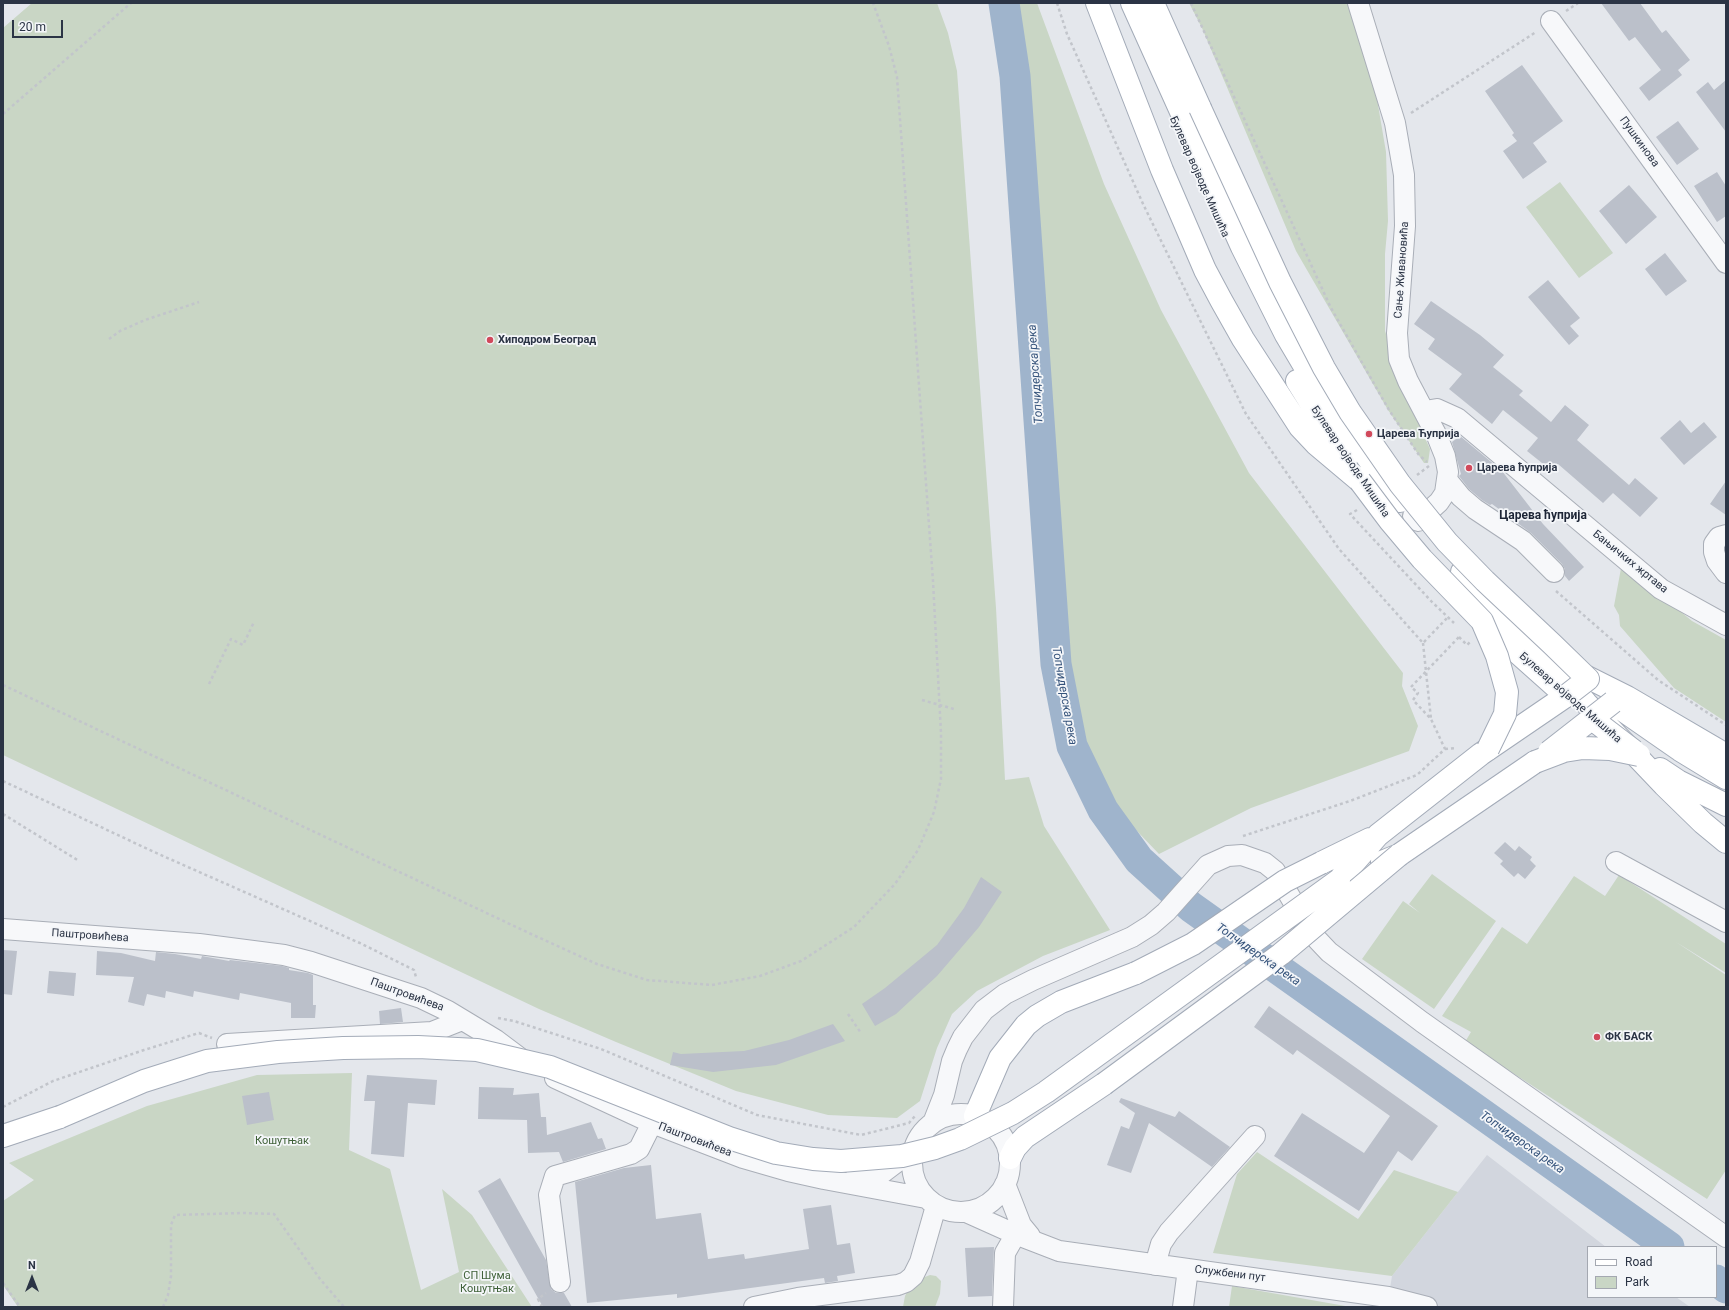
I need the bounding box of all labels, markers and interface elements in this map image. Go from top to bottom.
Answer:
scale bar [14,12,65,38]
text: 20 m [19,20,46,34]
street label: Булевар војводе Мишића [1166,114,1232,240]
street label: Пушкинова [1616,114,1662,170]
street label: Сање Живановића [1392,221,1412,319]
water label: Топчидерска река [1025,324,1047,424]
place label: Хиподром Београд [498,333,596,347]
marker: Хиподром Београд [485,335,495,345]
street label: Булевар војводе Мишића [1308,404,1392,520]
place label: Царева Ћуприја [1377,427,1460,441]
marker: Царева Ћуприја [1364,429,1374,439]
place label: Царева ћуприја [1477,461,1557,475]
marker: Царева ћуприја [1464,463,1474,473]
district label: Царева ћуприја [1499,509,1587,523]
street label: Бањичких жртава [1590,528,1670,596]
water label: Топчидерска река [1048,646,1080,746]
street label: Булевар војводе Мишића [1516,650,1624,746]
water label: Топчидерска река [1213,921,1303,989]
street label: Паштровићева [51,927,129,945]
street label: Паштровићева [368,976,446,1014]
place label: ФК БАСК [1605,1030,1652,1044]
marker: ФК БАСК [1592,1032,1602,1042]
water label: Топчидерска река [1477,1109,1567,1177]
street label: Паштровићева [656,1120,734,1160]
park label: Кошутњак [255,1134,309,1148]
legend [1587,1246,1717,1298]
text: Road [1625,1255,1653,1269]
north arrow [12,1258,52,1298]
text: N [28,1259,36,1272]
street label: Службени пут [1194,1263,1266,1285]
park label: СП Шума Кошутњак [460,1269,514,1295]
text: Park [1625,1275,1649,1289]

